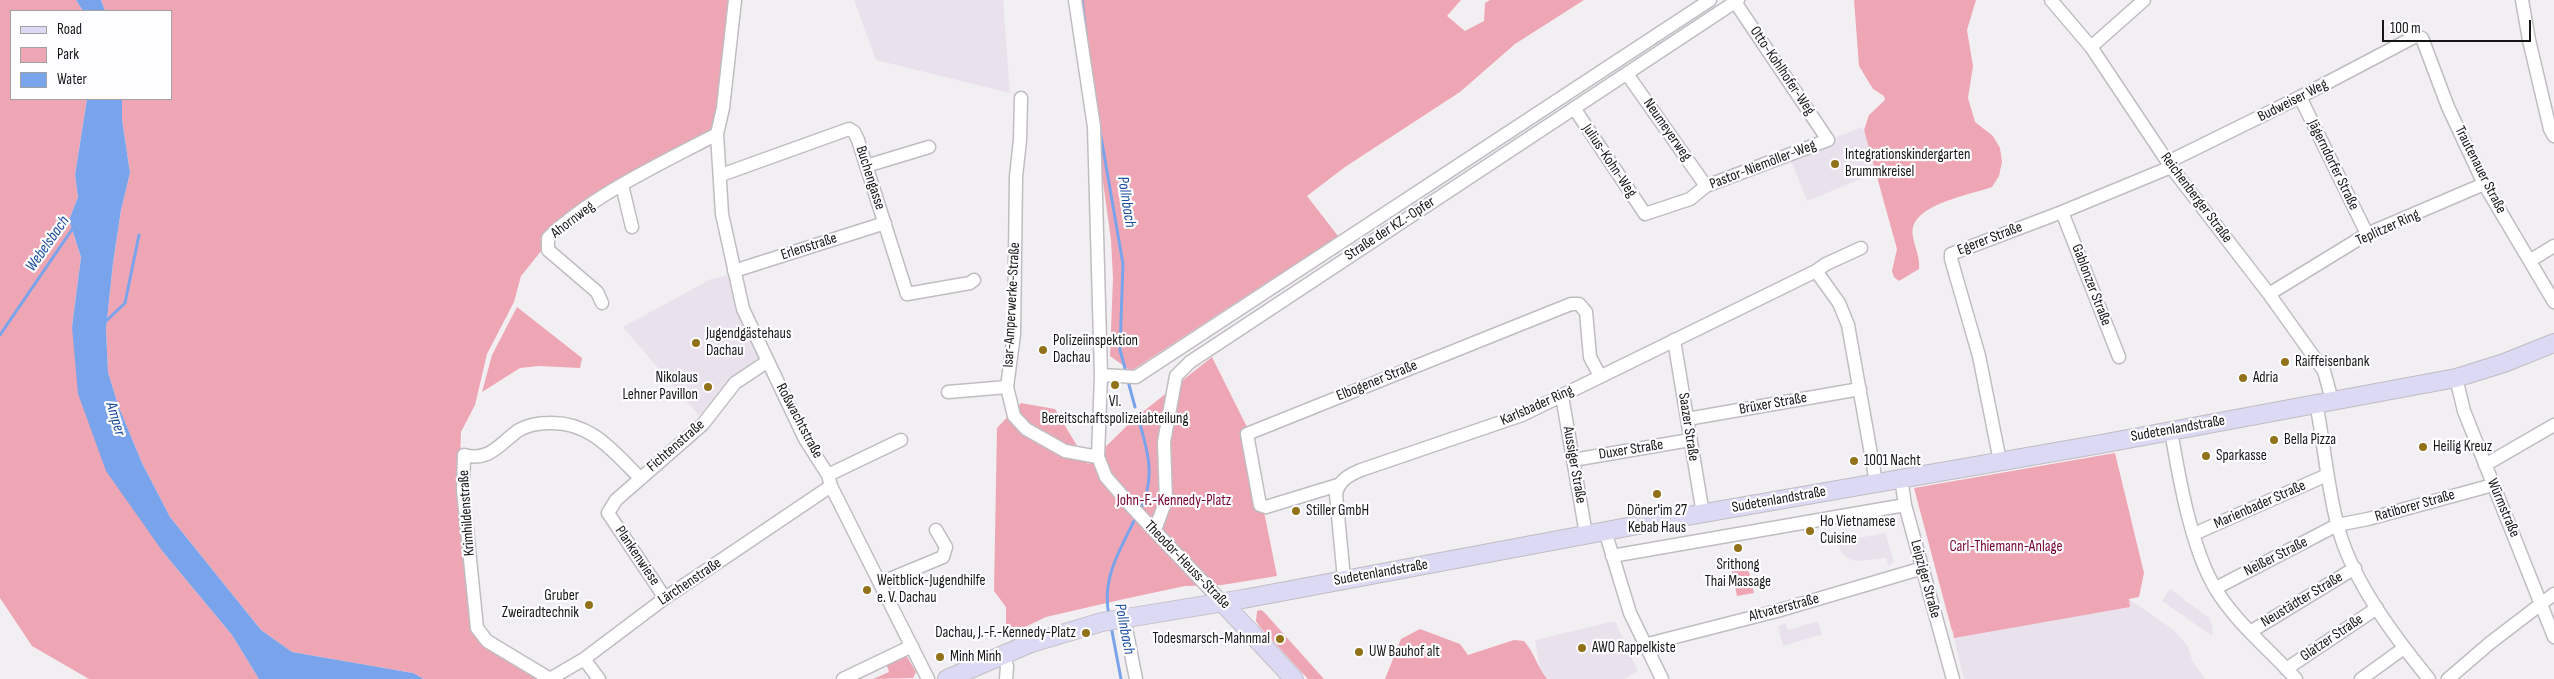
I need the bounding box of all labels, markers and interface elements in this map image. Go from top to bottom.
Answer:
legend [10,10,172,100]
scale bar [2384,10,2533,42]
text: 100 m [2390,19,2421,38]
text: Road [57,20,82,39]
street label: Otto-Kohlhofer-Weg [1746,23,1818,119]
text: Park [57,45,79,64]
text: Water [57,70,87,89]
street label: Budweiser Weg [2255,76,2331,126]
street label: Neumeyerweg [1639,95,1695,165]
street label: Jägerndorfer Straße [2303,117,2363,213]
street label: Julius-Kohn-Weg [1578,121,1640,201]
street label: Trautenauer Straße [2450,123,2510,217]
street label: Pastor-Niemöller-Weg [1707,136,1819,194]
street label: Buchengasse [851,144,889,212]
place label: Integrationskindergarten Brummkreisel [1845,146,1970,181]
street label: Reichenberger Straße [2156,149,2236,247]
marker: Integrationskindergarten Brummkreisel [1829,158,1841,170]
water label: Pollnbach [1112,175,1140,229]
street label: Straße der KZ.-Opfer [1342,193,1438,265]
street label: Ahornweg [547,198,599,242]
street label: Teplitzer Ring [2353,206,2423,250]
water label: Webelsbach [22,213,74,275]
street label: Egerer Straße [1955,218,2025,260]
street label: Erlenstraße [779,230,839,264]
street label: Isar-Amperwerke-Straße [1000,242,1024,368]
street label: Gablonzer Straße [2067,242,2115,328]
place label: Jugendgästehaus Dachau [706,325,791,360]
place label: Polizeiinspektion Dachau [1053,332,1138,367]
marker: Jugendgästehaus Dachau [690,337,702,349]
marker: Polizeiinspektion Dachau [1037,344,1049,356]
place label: Raiffeisenbank [2295,353,2369,371]
marker: Raiffeisenbank [2279,356,2291,368]
street label: Elbogener Straße [1334,357,1420,405]
place label: Nikolaus Lehner Pavillon [622,369,698,404]
place label: Adria [2253,369,2278,387]
marker: Adria [2237,372,2249,384]
marker: VI. Bereitschaftspolizeiabteilung [1109,379,1121,391]
street label: Roßwachtstraße [772,380,826,462]
marker: Nikolaus Lehner Pavillon [702,381,714,393]
street label: Karlsbader Ring [1498,382,1576,430]
street label: Brüxer Straße [1738,389,1808,419]
street label: Saazer Straße [1674,392,1702,462]
place label: VI. Bereitschaftspolizeiabteilung [1042,393,1188,428]
water label: Amper [101,400,129,438]
street label: Sudetenlandstraße [2130,412,2226,446]
street label: Fichtenstraße [644,416,708,476]
street label: Aussiger Straße [1558,425,1590,505]
place label: Bella Pizza [2284,431,2336,449]
marker: Bella Pizza [2268,434,2280,446]
street label: Duxer Straße [1598,436,1664,464]
place label: Heilig Kreuz [2433,438,2492,456]
marker: Heilig Kreuz [2417,441,2429,453]
place label: Sparkasse [2216,447,2267,465]
marker: Sparkasse [2200,450,2212,462]
place label: 1001 Nacht [1864,452,1921,470]
marker: 1001 Nacht [1848,455,1860,467]
street label: Krimhildenstraße [455,469,479,557]
street label: Würmstraße [2483,476,2523,540]
street label: Marienbader Straße [2211,477,2309,533]
street label: Sudetenlandstraße [1731,483,1827,517]
street label: Ratiborer Straße [2373,486,2457,526]
marker: Döner'im 27 Kebab Haus [1651,488,1663,500]
park label: John-F.-Kennedy-Platz [1117,492,1231,510]
place label: Stiller GmbH [1306,502,1369,520]
place label: Döner'im 27 Kebab Haus [1627,502,1687,537]
marker: Stiller GmbH [1290,505,1302,517]
place label: Ho Vietnamese Cuisine [1820,513,1896,548]
street label: Theodor-Heuss-Straße [1140,517,1234,613]
street label: Plankenwiese [611,523,663,589]
marker: Ho Vietnamese Cuisine [1804,525,1816,537]
street label: Neißer Straße [2241,533,2311,581]
street label: Leipziger Straße [1906,538,1944,620]
park label: Carl-Thiemann-Anlage [1950,538,2062,556]
marker: Srithong Thai Massage [1732,542,1744,554]
street label: Lärchenstraße [655,554,725,610]
street label: Sudetenlandstraße [1333,556,1429,590]
place label: Srithong Thai Massage [1705,556,1771,591]
street label: Neustädter Straße [2258,569,2346,631]
place label: Weitblick-Jugendhilfe e. V. Dachau [877,572,985,607]
marker: Weitblick-Jugendhilfe e. V. Dachau [861,584,873,596]
place label: Gruber Zweiradtechnik [502,587,579,622]
street label: Altvaterstraße [1747,590,1821,626]
marker: Gruber Zweiradtechnik [583,599,595,611]
water label: Pollnbach [1110,602,1138,656]
street label: Glatzer Straße [2297,610,2367,666]
place label: Dachau, J.-F.-Kennedy-Platz [935,624,1076,642]
marker: Dachau, J.-F.-Kennedy-Platz [1080,627,1092,639]
place label: Todesmarsch-Mahnmal [1152,630,1270,648]
marker: Todesmarsch-Mahnmal [1274,633,1286,645]
place label: AWO Rappelkiste [1592,639,1676,657]
marker: AWO Rappelkiste [1576,642,1588,654]
place label: UW Bauhof alt [1369,643,1440,661]
marker: UW Bauhof alt [1353,646,1365,658]
place label: Minh Minh [950,648,1001,666]
marker: Minh Minh [934,651,946,663]

